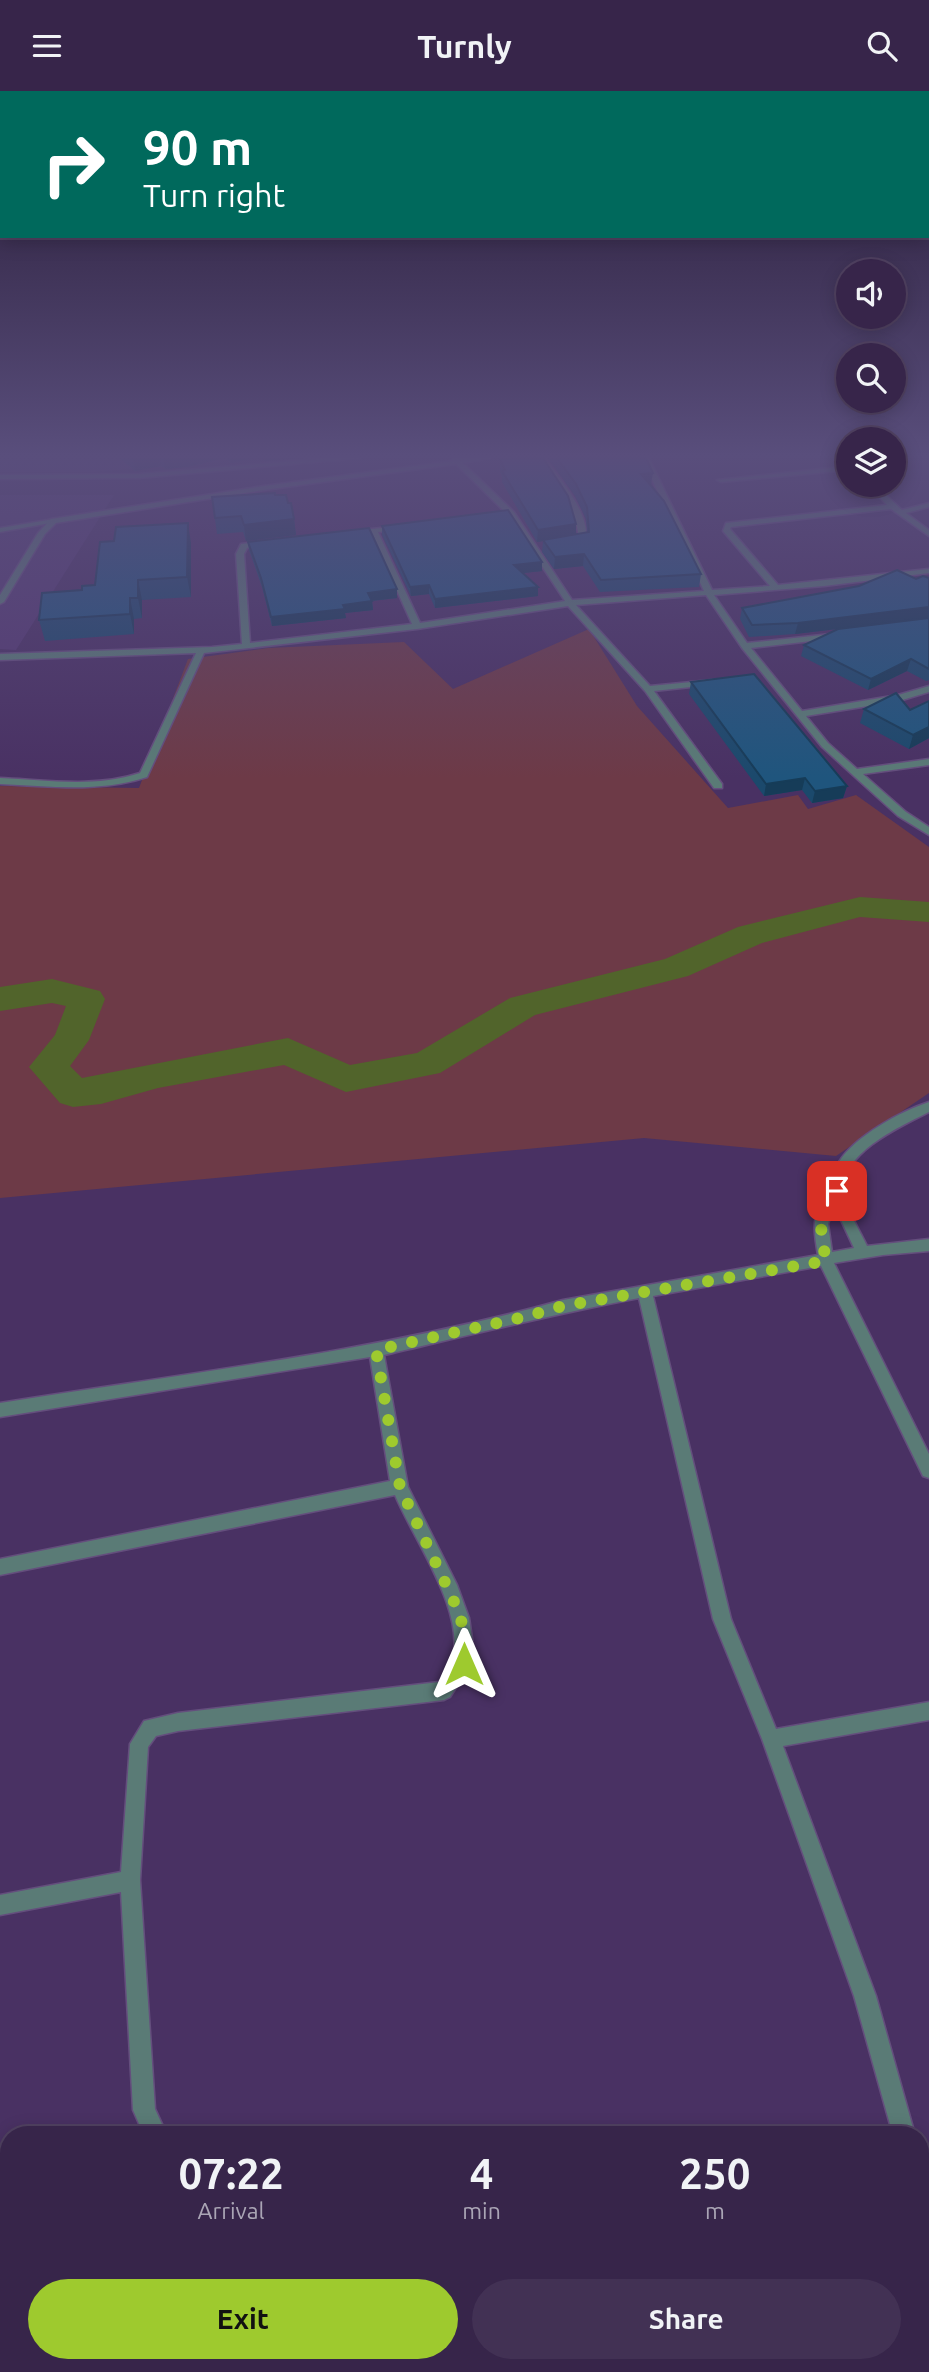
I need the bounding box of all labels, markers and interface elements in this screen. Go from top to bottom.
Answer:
icon: menu [28,27,66,65]
icon: search [863,27,901,65]
text: Turnly [417,28,512,64]
icon: right [28,119,119,210]
text: 90 m [143,119,252,174]
text: Turn right [143,177,285,213]
map controls [836,259,906,497]
button: sound [836,259,906,329]
button: search [836,343,906,413]
button: layers [836,427,906,497]
pin [807,1161,867,1221]
icon: arrive [818,1172,856,1210]
position arrow [427,1627,501,1701]
text: 07:22 [179,2150,284,2197]
text: 4 [470,2150,493,2197]
text: 250 [679,2150,750,2197]
text: Arrival [198,2198,265,2223]
text: min [462,2198,501,2223]
text: m [705,2198,725,2223]
button: Exit [28,2279,458,2359]
button: Share [472,2279,901,2359]

